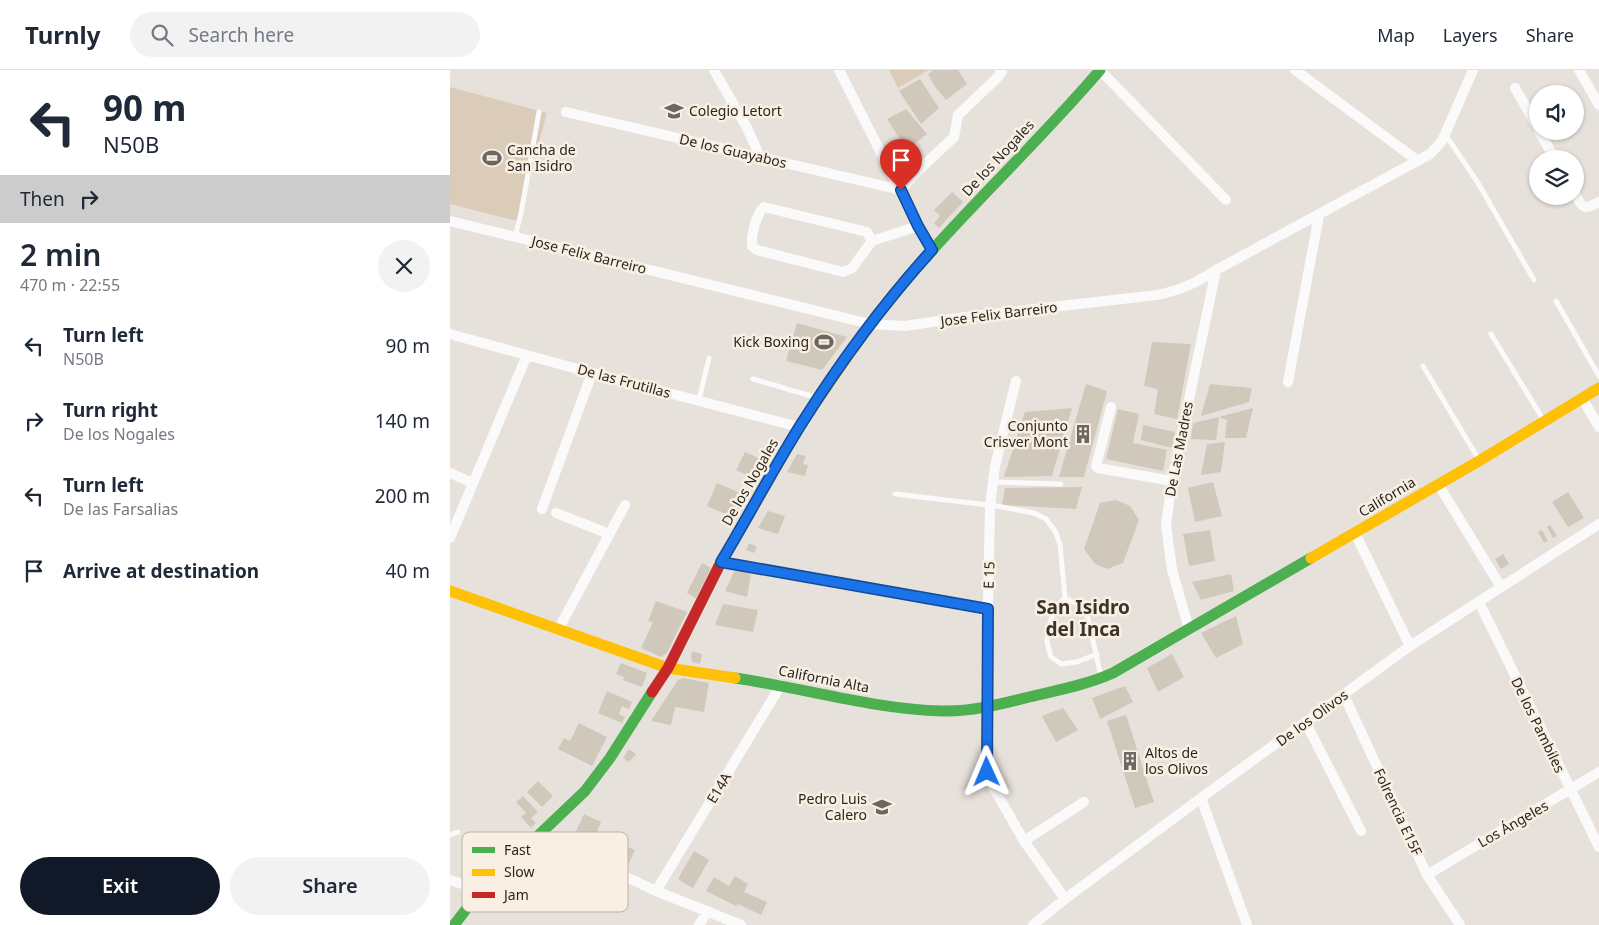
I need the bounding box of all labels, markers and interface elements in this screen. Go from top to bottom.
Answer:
search box [130,12,480,57]
text: Turnly [25,18,100,51]
icon: search [148,21,176,49]
text: Search here [188,22,294,48]
text: Map [1377,23,1415,47]
text: Layers [1443,23,1498,47]
text: Share [1526,23,1574,47]
text: 90 m [103,84,186,131]
map controls [1529,85,1584,205]
button: sound [1529,85,1584,140]
icon: left [20,90,85,155]
school or university icon: Colegio Letort [663,100,685,122]
place label: Colegio Letort [689,101,782,120]
street label: De los Nogales [957,115,1038,200]
text: N50B [103,129,159,159]
street label: De los Guayabos [678,129,789,172]
pin [880,139,922,190]
place label: Cancha de San Isidro [507,140,576,175]
icon: arrive [887,146,915,174]
sports icon: Cancha de San Isidro [481,147,503,169]
button: layers [1529,150,1584,205]
icon: right [75,185,103,213]
text: Then [20,186,65,212]
street label: Jose Felix Barreiro [528,231,649,278]
text: 2 min [20,234,101,275]
button: close [378,240,430,292]
text: 470 m · 22:55 [20,274,120,296]
street label: Jose Felix Barreiro [937,297,1059,330]
text: Turn left [63,322,144,348]
sports icon: Kick Boxing [813,331,835,353]
icon: left [20,332,48,360]
place label: Kick Boxing [733,332,809,351]
text: 90 m [386,333,430,359]
text: N50B [63,348,104,370]
street label: De las Frutillas [575,359,673,402]
text: Turn right [63,397,158,423]
street label: De Las Madres [1160,399,1197,498]
icon: right [20,407,48,435]
text: 140 m [375,408,430,434]
place label: Conjunto Crisver Mont [984,416,1068,451]
text: De los Nogales [63,423,175,445]
building icon: Conjunto Crisver Mont [1072,423,1094,445]
street label: De los Nogales [717,434,782,529]
text: Turn left [63,472,144,498]
street label: California [1355,472,1419,521]
icon: left [20,482,48,510]
text: 200 m [375,483,430,509]
text: De las Farsalias [63,498,178,520]
icon: arrive [20,557,48,585]
text: Arrive at destination [63,558,259,584]
text: 40 m [386,558,430,584]
street label: E 15 [979,561,998,589]
district label: San Isidro del Inca [1036,594,1130,642]
street label: California Alta [777,660,871,697]
street label: De los Pambiles [1507,674,1570,776]
street label: De los Olivos [1272,685,1352,750]
place label: Altos de los Olivos [1145,743,1208,778]
position arrow [960,745,1012,797]
building icon: Altos de los Olivos [1119,750,1141,772]
street label: Folrencia E15F [1370,765,1427,859]
street label: E14A [702,769,735,807]
place label: Pedro Luis Calero [798,789,867,824]
school or university icon: Pedro Luis Calero [871,796,893,818]
street label: Los Ángeles [1474,796,1552,851]
legend [462,832,628,912]
text: Fast [504,840,531,859]
button: Exit [20,857,220,915]
button: Share [230,857,430,915]
text: Slow [504,862,535,881]
text: Jam [502,885,529,904]

